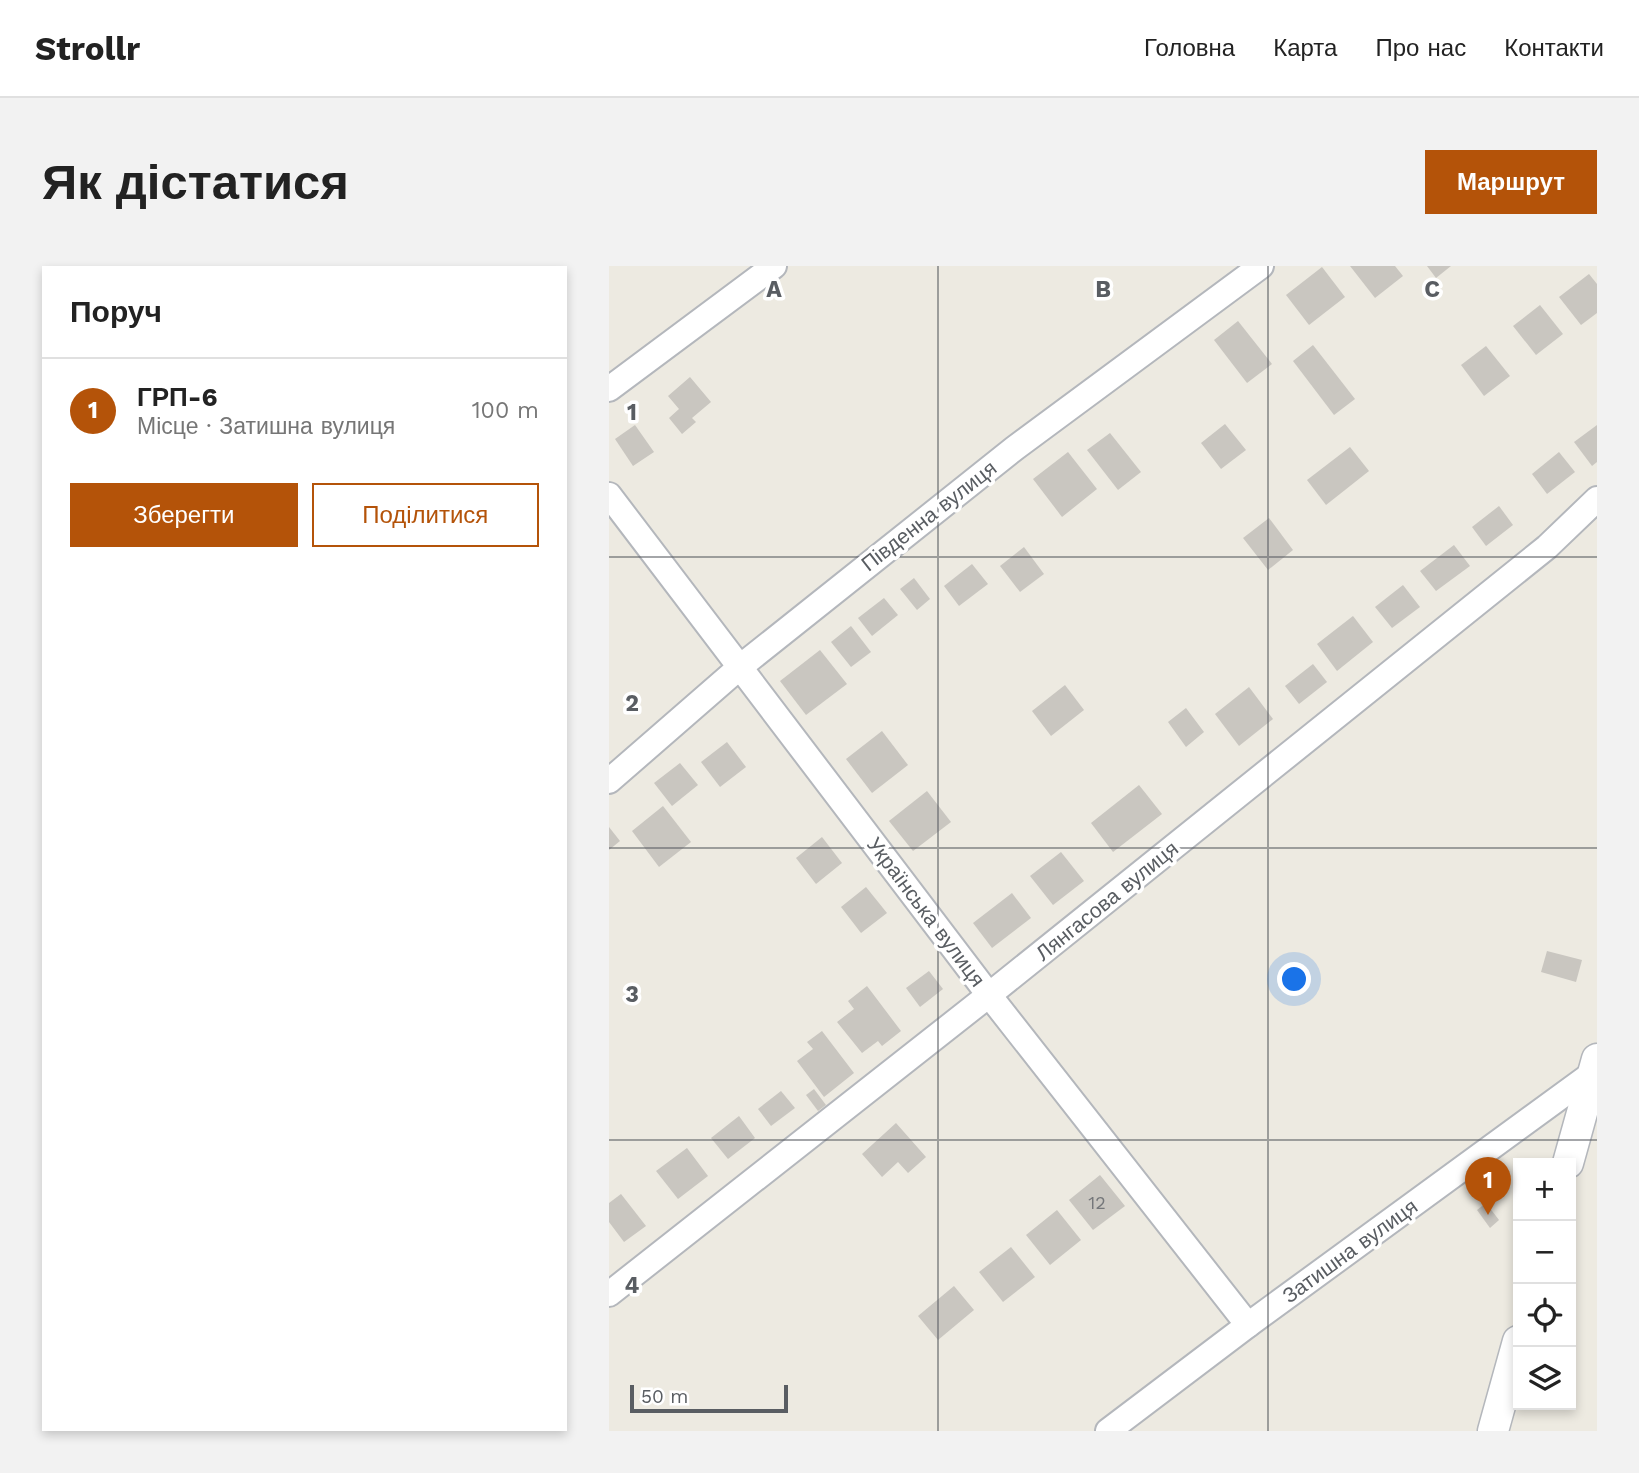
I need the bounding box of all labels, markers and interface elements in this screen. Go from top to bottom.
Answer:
text: Strollr [35,29,140,68]
text: Головна [1144,34,1235,62]
text: Карта [1273,34,1337,62]
text: Про нас [1375,34,1466,62]
text: Контакти [1504,34,1604,62]
button: Маршрут [1425,150,1597,214]
text: Як дістатися [42,153,349,211]
text: A [766,276,782,303]
text: B [1095,276,1111,303]
text: C [1424,276,1440,303]
text: Поруч [70,294,162,329]
text: ГРП-6 [137,382,218,412]
text: 1 [88,397,98,424]
text: 100 m [472,397,539,424]
text: 1 [627,399,637,426]
text: Місце · Затишна вулиця [137,413,395,440]
street label: Південна вулиця [856,455,1001,576]
button: Зберегти [70,483,298,547]
button: Поділитися [312,483,539,547]
text: 2 [625,690,639,717]
street label: Українська вулиця [862,832,991,991]
street label: Лянгасова вулиця [1030,836,1183,966]
your location [1277,962,1311,996]
text: 3 [625,981,639,1008]
pin: 1 [1465,1157,1511,1215]
map controls [1513,1158,1576,1410]
button: + [1513,1158,1576,1221]
house number: 12 [1088,1192,1106,1213]
street label: Затишна вулиця [1277,1193,1422,1308]
button: − [1513,1221,1576,1284]
text: 4 [625,1272,640,1299]
button: locate [1513,1284,1576,1347]
button: layers [1513,1347,1576,1410]
scale bar [630,1382,787,1414]
text: 50 m [641,1385,688,1408]

